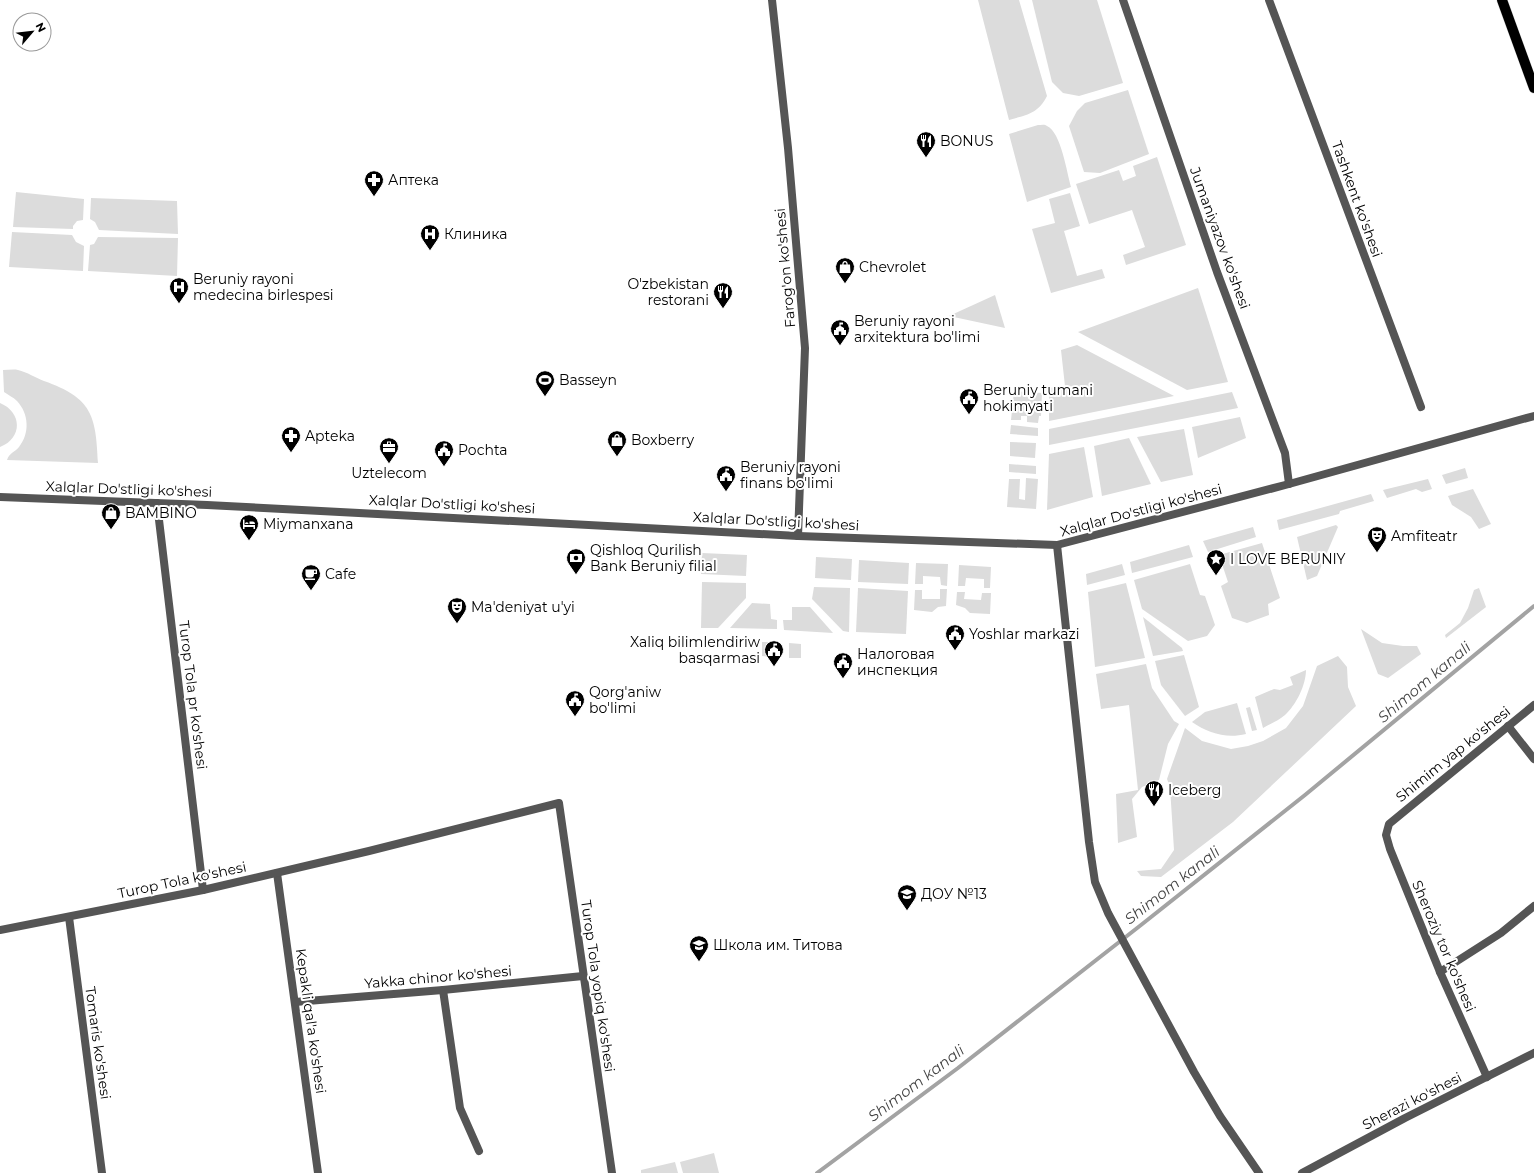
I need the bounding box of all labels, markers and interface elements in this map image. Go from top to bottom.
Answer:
north arrow [12,12,52,52]
text: N [33,20,49,35]
restaurant icon: BONUS [915,130,937,158]
place label: BONUS [940,132,993,150]
street label: Tashkent ko'shesi [1328,138,1386,260]
street label: Jumaniyazov ko'shesi [1186,164,1254,312]
pharmacy icon: Аптека [363,169,385,197]
place label: Аптека [388,171,439,189]
street label: Farog'on ko'shesi [771,207,799,329]
hospital icon: Клиника [419,223,441,251]
place label: Клиника [444,225,507,243]
shop icon: Chevrolet [834,256,856,284]
place label: Chevrolet [859,258,927,276]
place label: Beruniy rayoni medecina birlespesi [193,270,334,304]
place label: O'zbekistan restorani [627,275,709,309]
hospital icon: Beruniy rayoni medecina birlespesi [168,276,190,304]
restaurant icon: O'zbekistan restorani [712,281,734,309]
place label: Beruniy rayoni arxitektura bo'limi [854,312,980,346]
public building icon: Beruniy rayoni arxitektura bo'limi [829,318,851,346]
sports icon: Basseyn [534,369,556,397]
place label: Basseyn [559,371,617,389]
place label: Beruniy tumani hokimyati [983,381,1093,415]
public building icon: Beruniy tumani hokimyati [958,387,980,415]
pharmacy icon: Apteka [280,425,302,453]
place label: Apteka [305,427,355,445]
shop icon: Boxberry [606,429,628,457]
place label: Boxberry [631,431,695,449]
office icon: Uztelecom [378,436,400,464]
public building icon: Pochta [433,439,455,467]
place label: Pochta [458,441,508,459]
place label: Beruniy rayoni finans bo'limi [740,458,841,492]
place label: Uztelecom [351,464,427,482]
public building icon: Beruniy rayoni finans bo'limi [715,464,737,492]
street label: Xalqlar Do'stligi ko'shesi [45,477,213,501]
street label: Xalqlar Do'stligi ko'shesi [1058,480,1224,540]
street label: Xalqlar Do'stligi ko'shesi [368,491,536,517]
shop icon: BAMBINO [100,502,122,530]
place label: BAMBINO [125,504,197,522]
street label: Xalqlar Do'stligi ko'shesi [692,508,860,534]
hotel icon: Miymanxana [238,513,260,541]
place label: Miymanxana [263,515,354,533]
theatre icon: Amfiteatr [1366,525,1388,553]
place label: Amfiteatr [1391,527,1458,545]
place label: Qishloq Qurilish Bank Beruniy filial [590,541,717,575]
bank icon: Qishloq Qurilish Bank Beruniy filial [565,547,587,575]
place icon: I LOVE BERUNIY [1205,548,1227,576]
place label: I LOVE BERUNIY [1230,550,1346,568]
cafe icon: Cafe [300,563,322,591]
place label: Cafe [325,565,356,583]
theatre icon: Ma'deniyat u'yi [446,596,468,624]
place label: Ma'deniyat u'yi [471,598,575,616]
street label: Turop Tola pr ko'shesi [175,619,211,771]
public building icon: Yoshlar markazi [944,623,966,651]
place label: Yoshlar markazi [969,625,1079,643]
place label: Xaliq bilimlendiriw basqarmasi [630,633,761,667]
water label: Shimom kanali [1374,637,1475,726]
public building icon: Xaliq bilimlendiriw basqarmasi [763,639,785,667]
place label: Налоговая инспекция [857,645,938,679]
public building icon: Налоговая инспекция [832,651,854,679]
place label: Qorg'aniw bo'limi [589,683,662,717]
public building icon: Qorg'aniw bo'limi [564,689,586,717]
street label: Shimim yap ko'shesi [1392,702,1514,806]
restaurant icon: Iceberg [1143,779,1165,807]
place label: Iceberg [1168,781,1221,799]
water label: Shimom kanali [1121,841,1224,928]
street label: Turop Tola ko'shesi [116,858,248,902]
street label: Sheroziy tor ko'shesi [1408,878,1480,1014]
school or university icon: ДОУ №13 [896,883,918,911]
place label: ДОУ №13 [921,885,987,903]
street label: Turop Tola yopiq ko'shesi [577,899,619,1073]
school or university icon: Школа им. Титова [688,934,710,962]
place label: Школа им. Титова [713,936,843,954]
street label: Kepakli qal'a ko'shesi [292,947,330,1095]
street label: Yakka chinor ko'shesi [363,962,513,992]
street label: Tomaris ko'shesi [81,985,115,1101]
water label: Shimom kanali [864,1040,969,1125]
street label: Sherazi ko'shesi [1359,1068,1465,1134]

